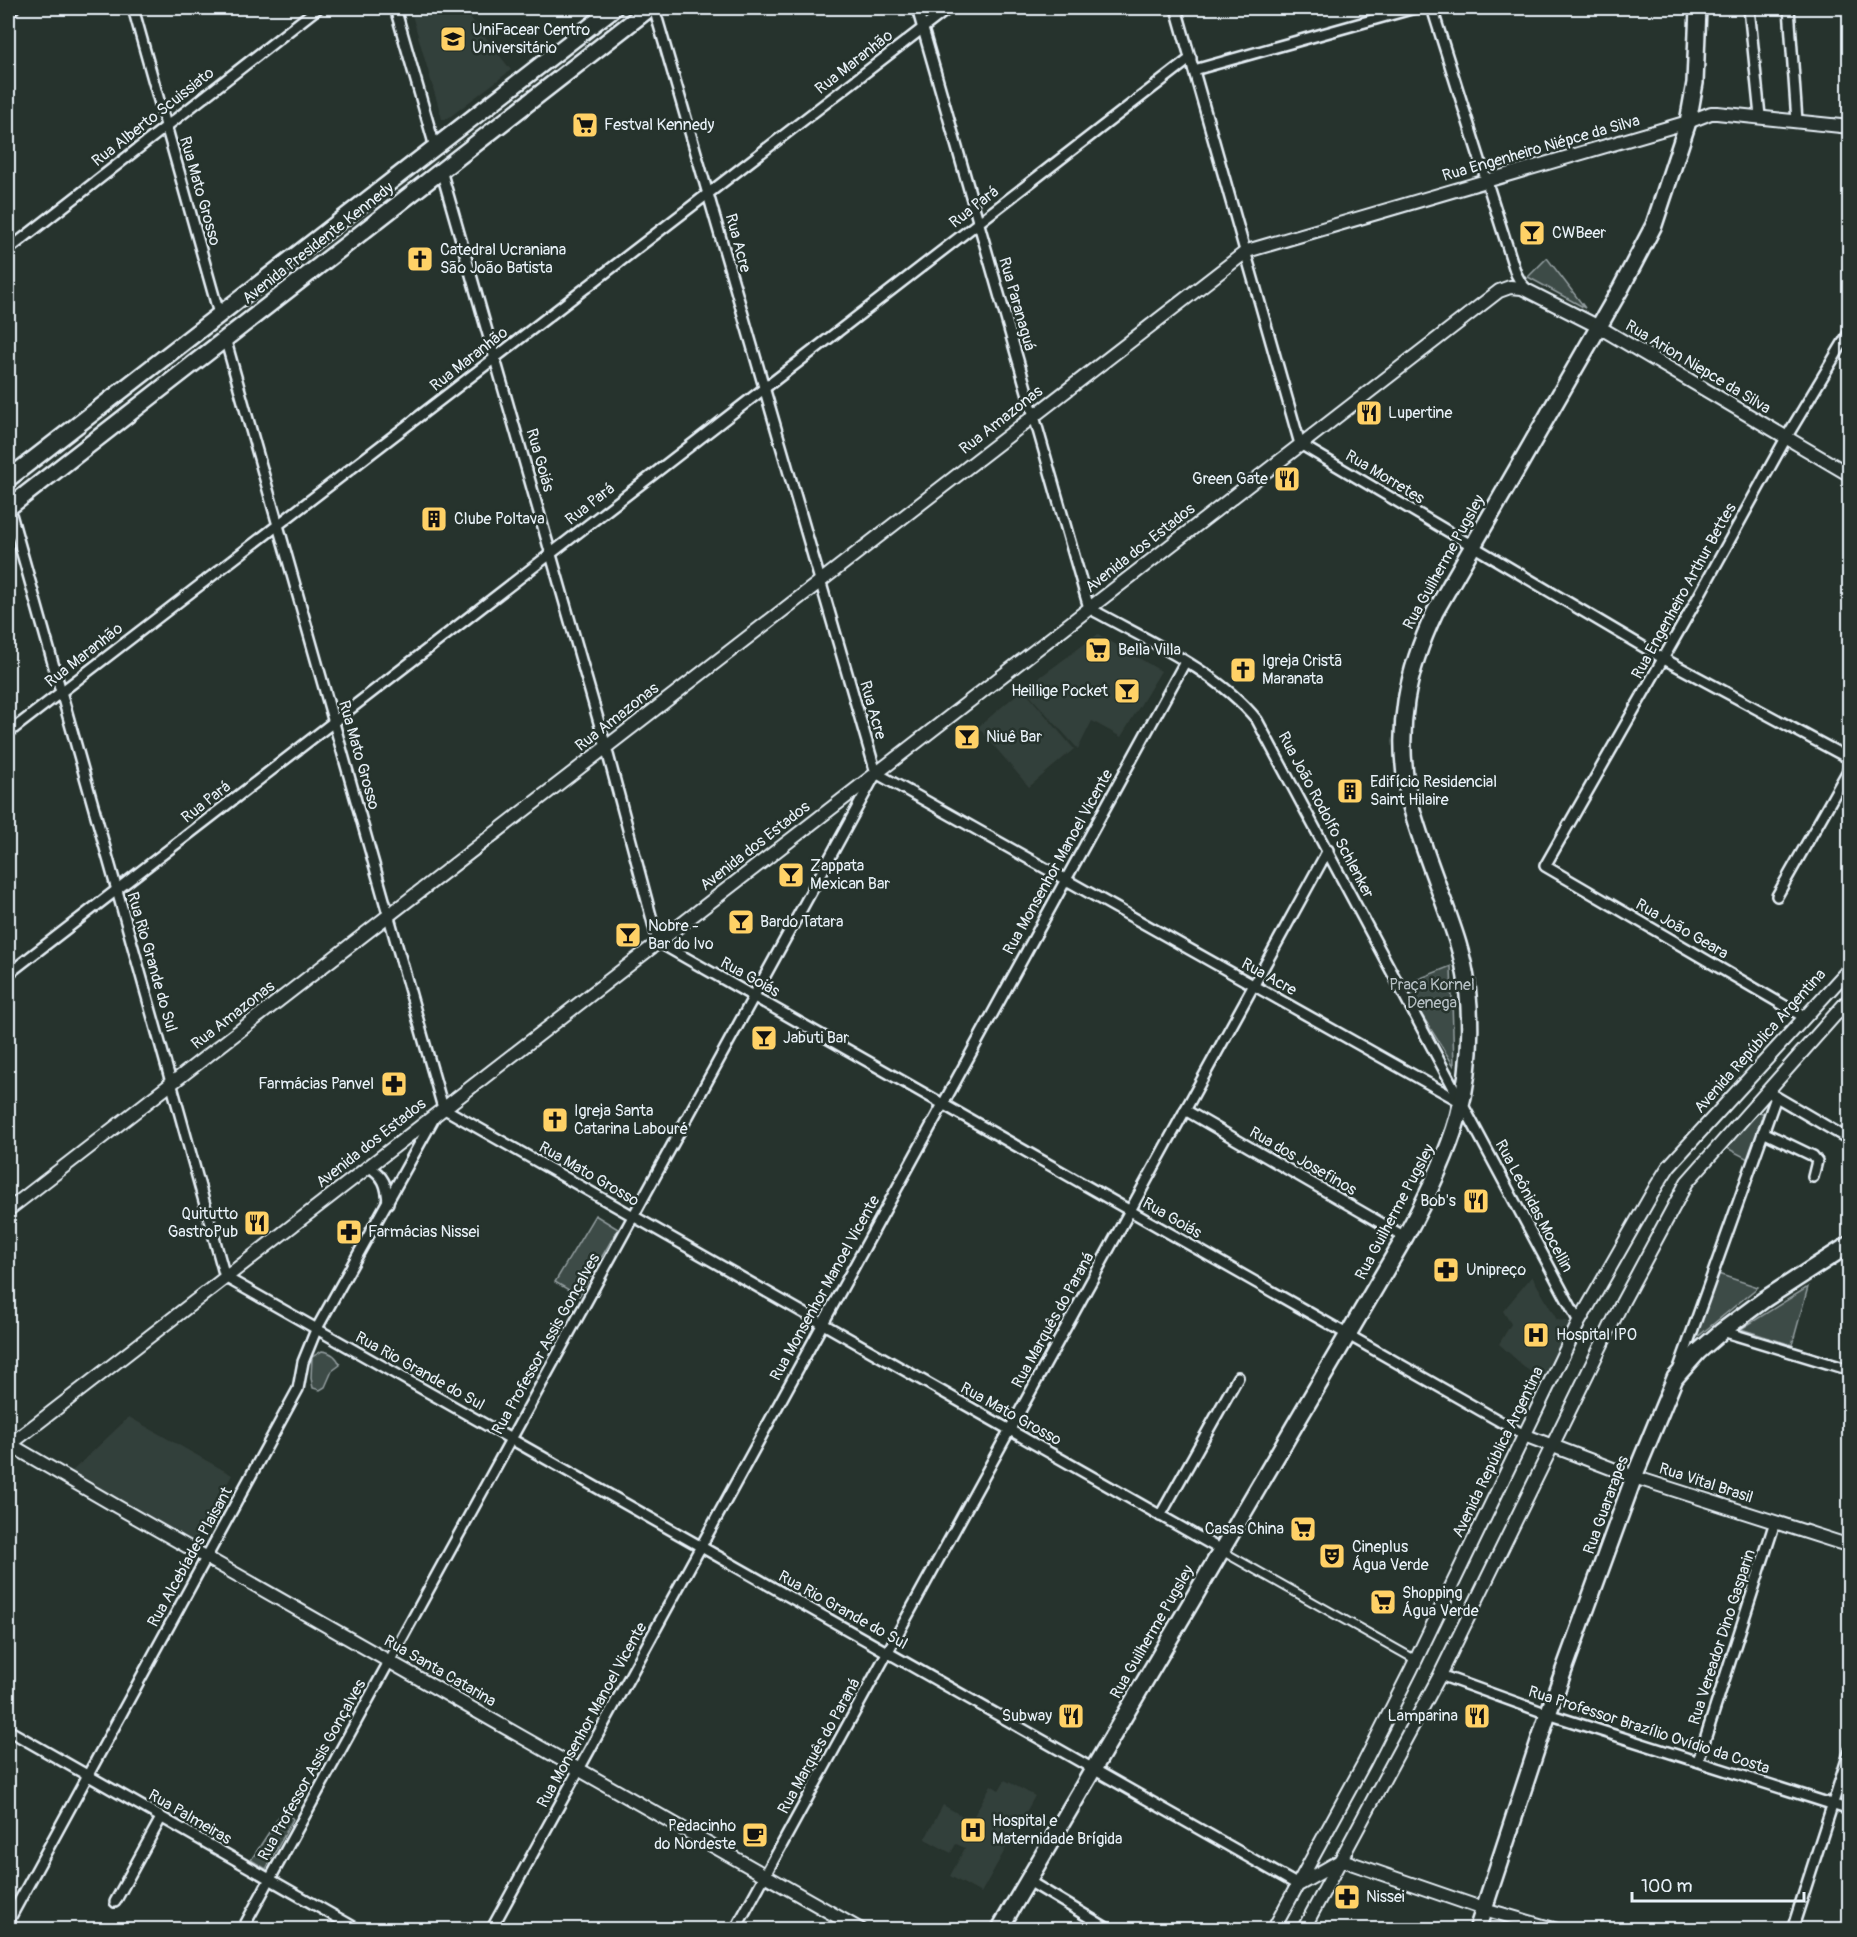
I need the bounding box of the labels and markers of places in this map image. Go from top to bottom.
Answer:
place label: UniFacear Centro Universitário [472,20,590,58]
school or university icon: UniFacear Centro Universitário [438,24,468,54]
supermarket icon: Festval Kennedy [570,110,600,140]
place label: Festval Kennedy [604,115,715,135]
bar icon: CWBeer [1517,218,1547,248]
place label: CWBeer [1552,223,1606,243]
place label: Catedral Ucraniana São João Batista [440,240,566,278]
church icon: Catedral Ucraniana São João Batista [405,244,435,274]
restaurant icon: Lupertine [1354,398,1384,428]
place label: Lupertine [1388,403,1452,423]
restaurant icon: Green Gate [1272,464,1302,494]
place label: Green Gate [1192,469,1268,489]
building icon: Clube Poltava [419,504,449,534]
place label: Clube Poltava [454,509,545,529]
supermarket icon: Bella Villa [1083,635,1113,665]
place label: Bella Villa [1118,640,1181,660]
place label: Igreja Cristã Maranata [1262,651,1343,689]
church icon: Igreja Cristã Maranata [1228,655,1258,685]
bar icon: Heillige Pocket [1112,676,1142,706]
place label: Heillige Pocket [1011,681,1109,701]
bar icon: Niuê Bar [952,722,982,752]
place label: Niuê Bar [986,727,1042,747]
place label: Edifício Residencial Saint Hilaire [1370,772,1497,810]
building icon: Edifício Residencial Saint Hilaire [1335,776,1365,806]
place label: Zappata Mexican Bar [810,856,890,894]
bar icon: Zappata Mexican Bar [776,860,806,890]
bar icon: Bardo Tatara [726,907,756,937]
place label: Bardo Tatara [760,912,843,932]
place label: Nobre - Bar do Ivo [648,916,714,954]
bar icon: Nobre - Bar do Ivo [613,920,643,950]
bar icon: Jabuti Bar [749,1023,779,1053]
place label: Jabuti Bar [783,1028,849,1048]
pharmacy icon: Farmácias Panvel [379,1069,409,1099]
place label: Farmácias Panvel [258,1074,374,1094]
place label: Igreja Santa Catarina Labouré [574,1101,688,1139]
church icon: Igreja Santa Catarina Labouré [540,1105,570,1135]
restaurant icon: Bob's [1461,1186,1491,1216]
place label: Bob's [1420,1191,1456,1211]
place label: Quitutto GastroPub [168,1204,238,1242]
restaurant icon: Quitutto GastroPub [242,1208,272,1238]
pharmacy icon: Farmácias Nissei [334,1217,364,1247]
place label: Farmácias Nissei [368,1222,479,1242]
pharmacy icon: Unipreço [1431,1255,1461,1285]
place label: Unipreço [1466,1260,1527,1280]
hospital icon: Hospital IPO [1521,1320,1551,1350]
place label: Hospital IPO [1556,1325,1637,1345]
supermarket icon: Casas China [1288,1514,1318,1544]
place label: Casas China [1205,1519,1284,1539]
place label: Cineplus Água Verde [1352,1537,1429,1575]
theatre icon: Cineplus Água Verde [1317,1541,1347,1571]
place label: Shopping Água Verde [1402,1583,1479,1621]
supermarket icon: Shopping Água Verde [1368,1587,1398,1617]
restaurant icon: Subway [1056,1701,1086,1731]
restaurant icon: Lamparina [1462,1701,1492,1731]
place label: Subway [1002,1706,1052,1726]
place label: Lamparina [1387,1706,1458,1726]
place label: Hospital e Maternidade Brígida [992,1811,1123,1849]
hospital icon: Hospital e Maternidade Brígida [958,1815,988,1845]
place label: Pedacinho do Nordeste [654,1816,736,1854]
cafe icon: Pedacinho do Nordeste [740,1820,770,1850]
pharmacy icon: Nissei [1332,1882,1362,1912]
place label: Nissei [1366,1887,1405,1907]

